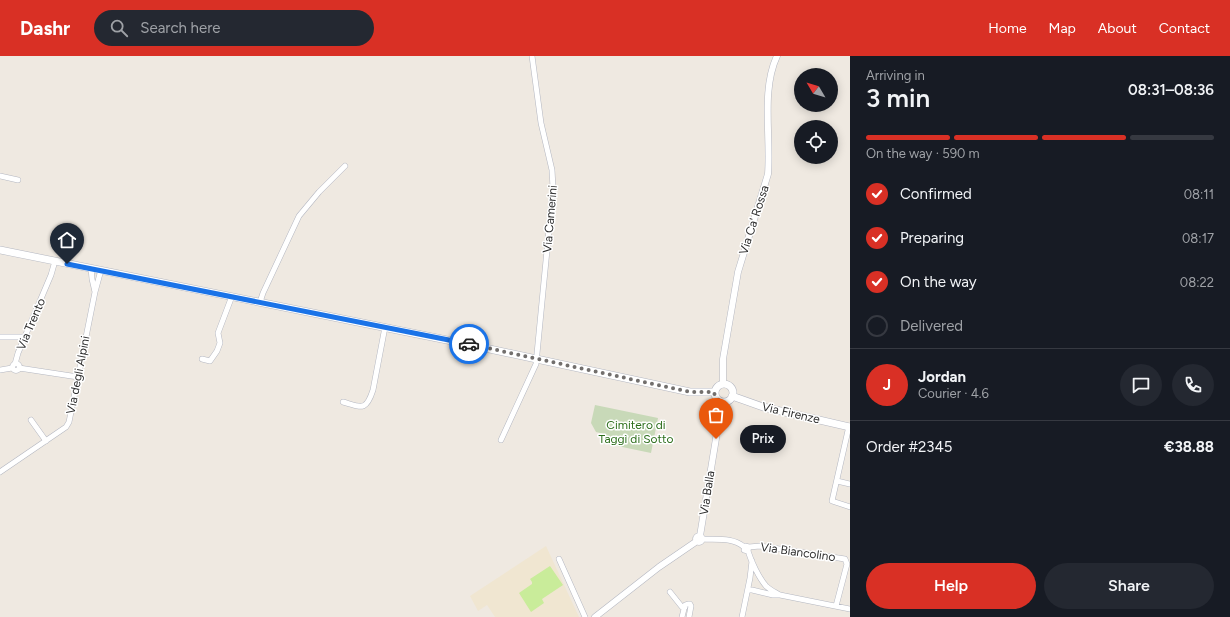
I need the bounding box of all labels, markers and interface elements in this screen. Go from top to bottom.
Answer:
search box [94,10,374,46]
text: Dashr [20,17,70,40]
icon: search [108,17,130,39]
text: Search here [140,19,220,37]
text: Home [988,20,1027,37]
text: Map [1049,20,1076,37]
text: About [1098,20,1137,37]
text: Contact [1159,20,1210,37]
north arrow [794,68,838,112]
map controls [794,68,838,164]
text: Arriving in [866,68,925,83]
text: 08:31–08:36 [1128,81,1214,99]
text: 3 min [866,82,930,114]
button: locate [794,120,838,164]
text: On the way · 590 m [866,146,980,161]
icon: check [866,183,888,205]
street label: Via Camerini [540,184,560,254]
street label: Via Ca' Rossa [736,184,772,256]
text: Confirmed [900,185,972,203]
text: 08:11 [1184,187,1214,202]
pin [50,223,84,264]
icon: check [866,227,888,249]
icon: home [56,229,78,251]
text: Preparing [900,229,964,247]
text: 08:17 [1182,231,1214,246]
icon: check [866,271,888,293]
text: On the way [900,273,977,291]
text: 08:22 [1180,275,1214,290]
street label: Via Trento [14,296,48,352]
text: Delivered [900,317,963,335]
courier [449,324,489,364]
icon: car [458,333,480,355]
street label: Via degli Alpini [64,335,92,415]
button: chat [1120,364,1162,406]
button: phone [1172,364,1214,406]
text: Jordan [918,368,966,386]
text: J [883,376,891,394]
text: Courier · 4.6 [918,386,989,401]
pin [699,398,733,439]
street label: Via Firenze [761,400,822,427]
icon: bag [705,404,727,426]
park label: Cimitero di Taggì di Sotto [599,418,674,446]
callout: Prix [740,425,786,453]
text: Prix [752,431,774,446]
text: Order #2345 [866,438,952,456]
text: €38.88 [1164,438,1214,456]
street label: Via Balla [697,470,717,516]
street label: Via Biancolino [760,540,836,564]
button: Help [866,563,1036,609]
button: Share [1044,563,1214,609]

